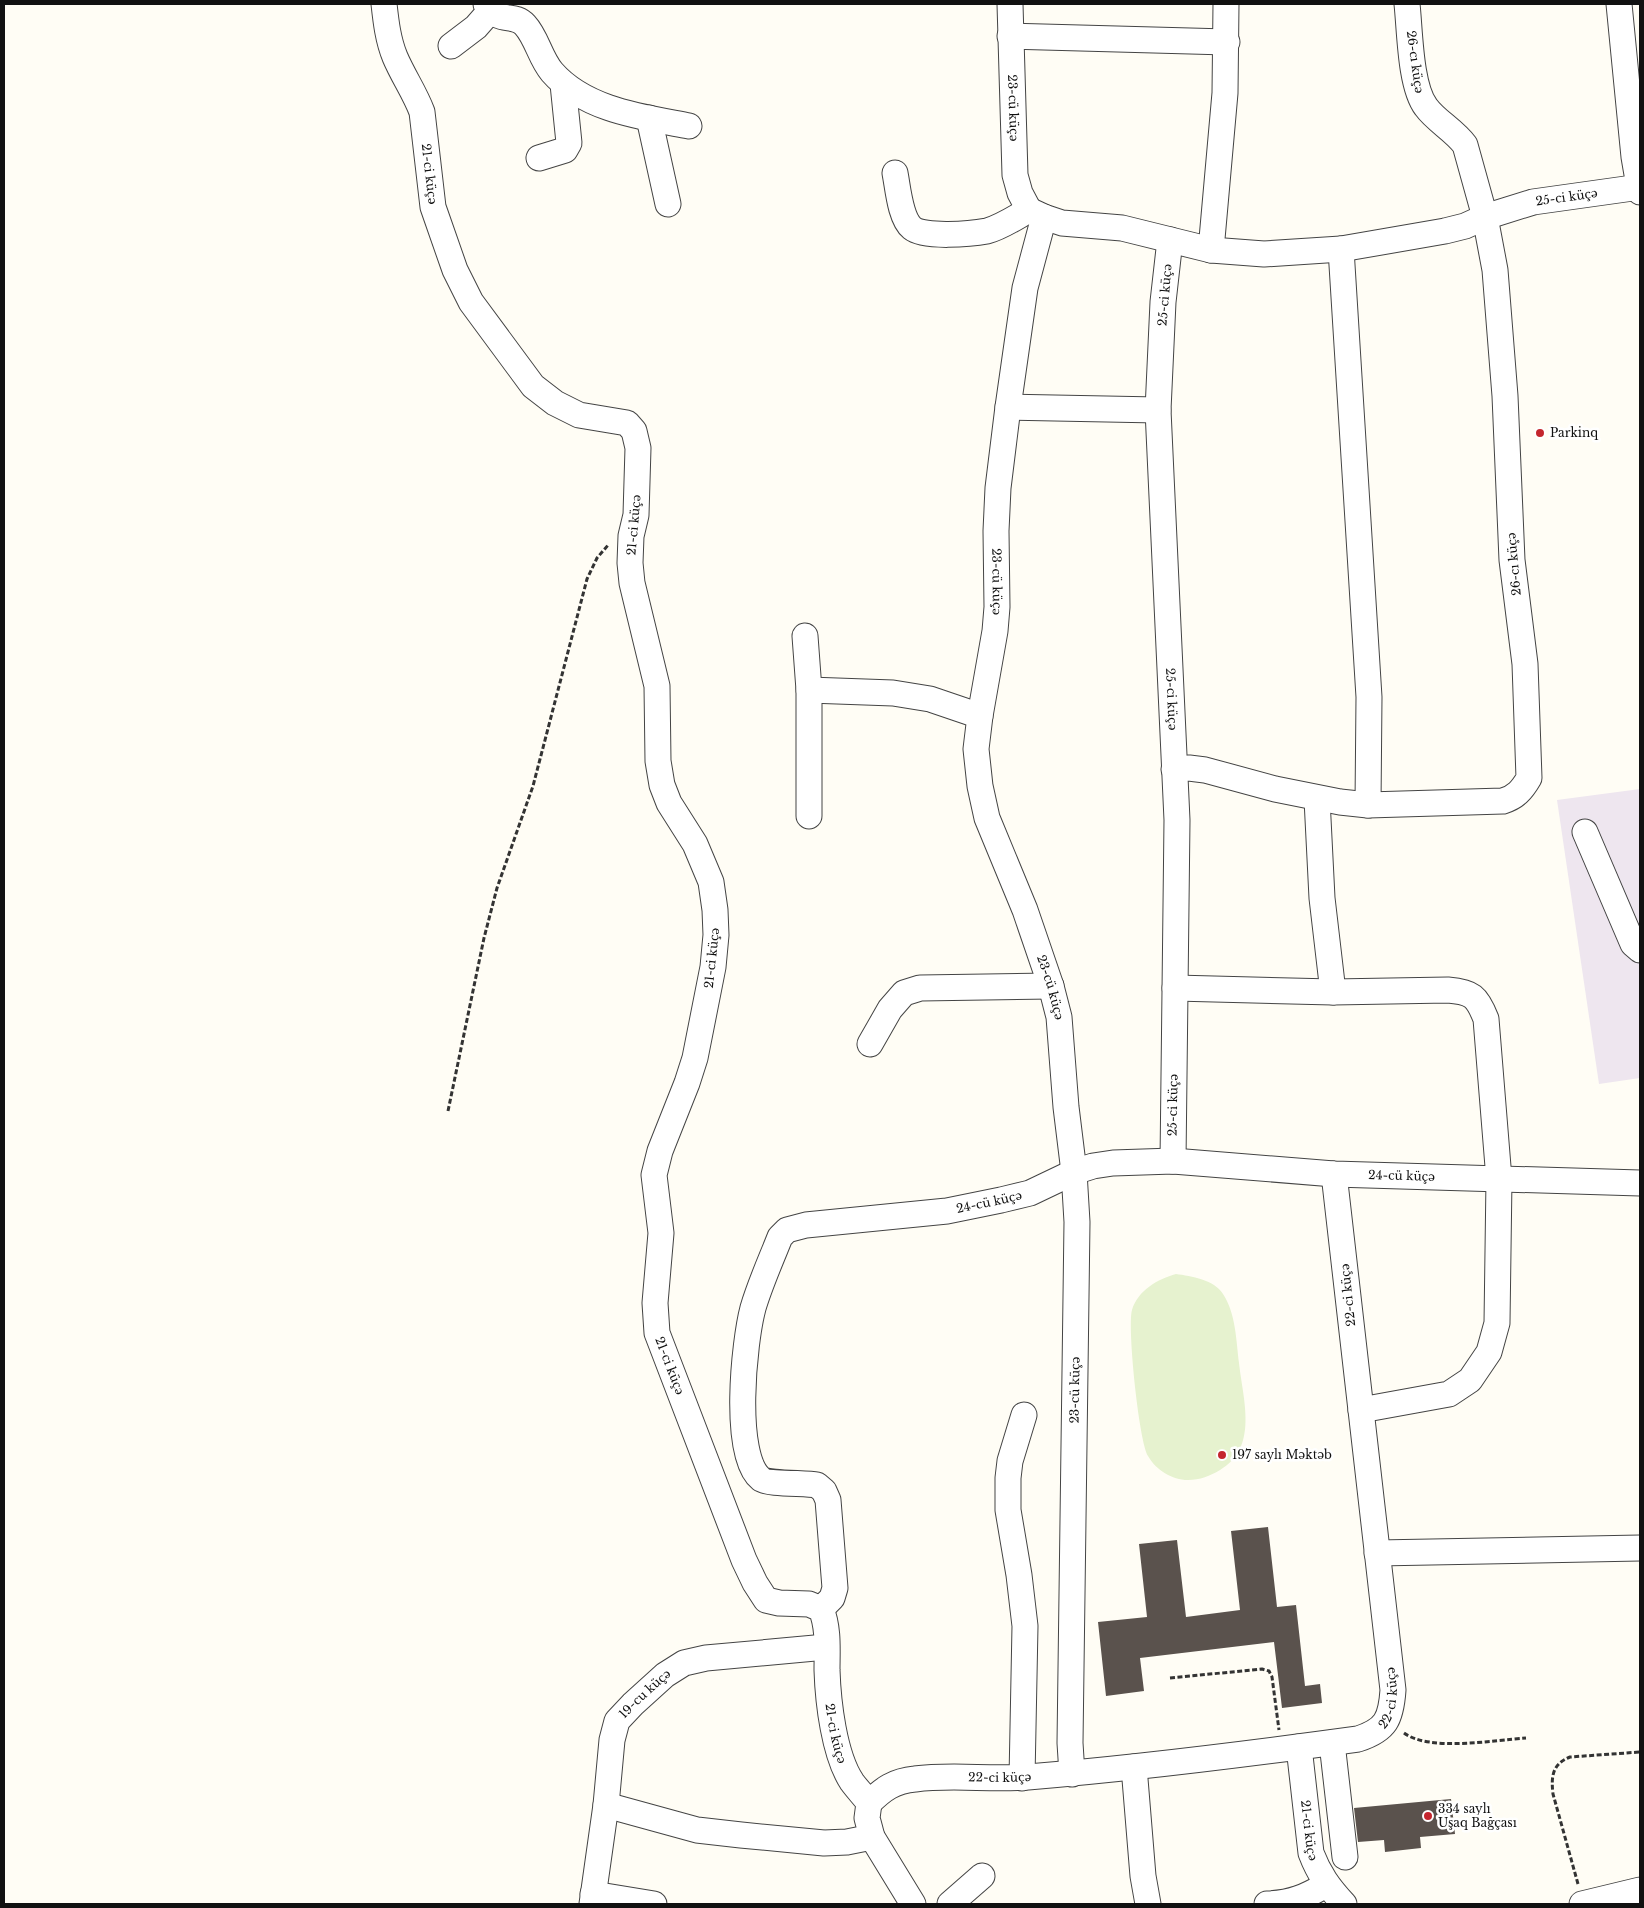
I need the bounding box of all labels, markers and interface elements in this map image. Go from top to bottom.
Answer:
street label: 26-cı küçə [1404,29,1427,94]
street label: 23-cü küçə [1005,74,1022,142]
street label: 21-ci küçə [419,143,441,205]
street label: 25-ci küçə [1534,185,1599,209]
street label: 25-ci küçə [1154,263,1175,327]
place label: Parkinq [1550,425,1598,440]
marker: Parkinq [1534,427,1546,439]
street label: 21-ci küçə [623,494,644,556]
street label: 26-cı küçə [1503,532,1524,596]
street label: 23-cü küçə [989,548,1005,616]
street label: 25-ci küçə [1163,668,1181,731]
street label: 21-ci küçə [701,927,722,989]
street label: 23-cü küçə [1034,953,1067,1021]
street label: 25-ci küçə [1164,1074,1181,1136]
street label: 24-cü küçə [1368,1167,1435,1184]
street label: 24-cü küçə [955,1187,1023,1216]
street label: 22-ci küçə [1337,1263,1358,1327]
street label: 21-ci küçə [652,1334,688,1397]
street label: 23-cü küçə [1066,1356,1083,1424]
place label: 197 saylı Məktəb [1232,1447,1332,1462]
marker: 197 saylı Məktəb [1216,1449,1228,1461]
street label: 19-cu küçə [616,1665,673,1721]
street label: 22-ci küçə [1375,1666,1400,1732]
street label: 21-ci küçə [823,1702,850,1766]
street label: 22-ci küçə [968,1769,1032,1785]
street label: 21-ci küçə [1298,1799,1321,1863]
place label: 334 saylı Uşaq Bağçası [1438,1801,1517,1830]
marker: 334 saylı Uşaq Bağçası [1422,1810,1434,1822]

